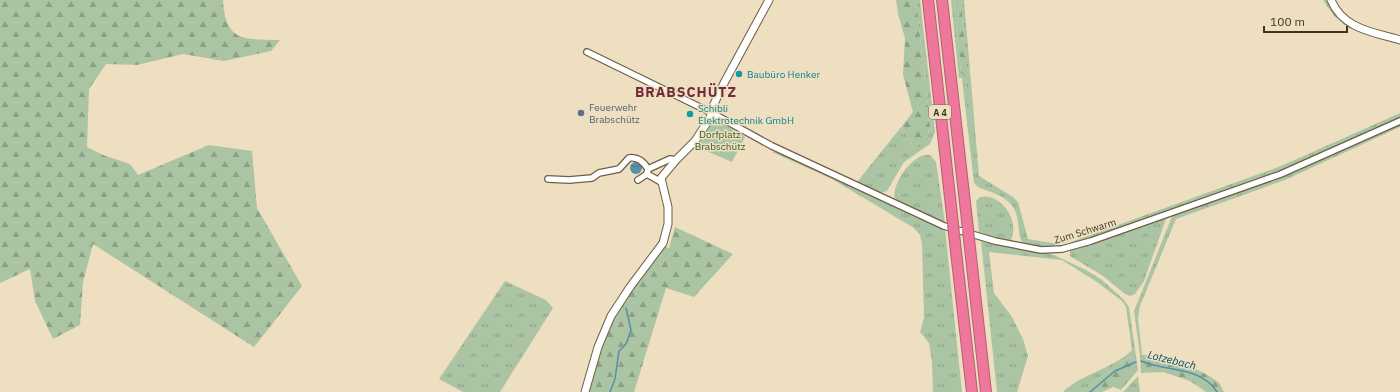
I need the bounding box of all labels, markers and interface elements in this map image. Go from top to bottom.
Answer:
scale bar [1264,8,1347,34]
text: 100 m [1270,14,1305,29]
place label: Baubüro Henker [747,68,820,81]
marker: Baubüro Henker [734,69,744,79]
district label: BRABSCHÜTZ [635,83,737,101]
place label: Feuerwehr Brabschütz [589,101,640,126]
place label: Schibli Elektrotechnik GmbH [698,102,794,127]
road number: A 4 [929,105,951,119]
marker: Feuerwehr Brabschütz [576,108,586,118]
marker: Schibli Elektrotechnik GmbH [685,109,695,119]
park label: Dorfplatz Brabschütz [695,128,746,153]
street label: Zum Schwarm [1052,215,1118,247]
water label: Lotzebach [1146,347,1198,373]

